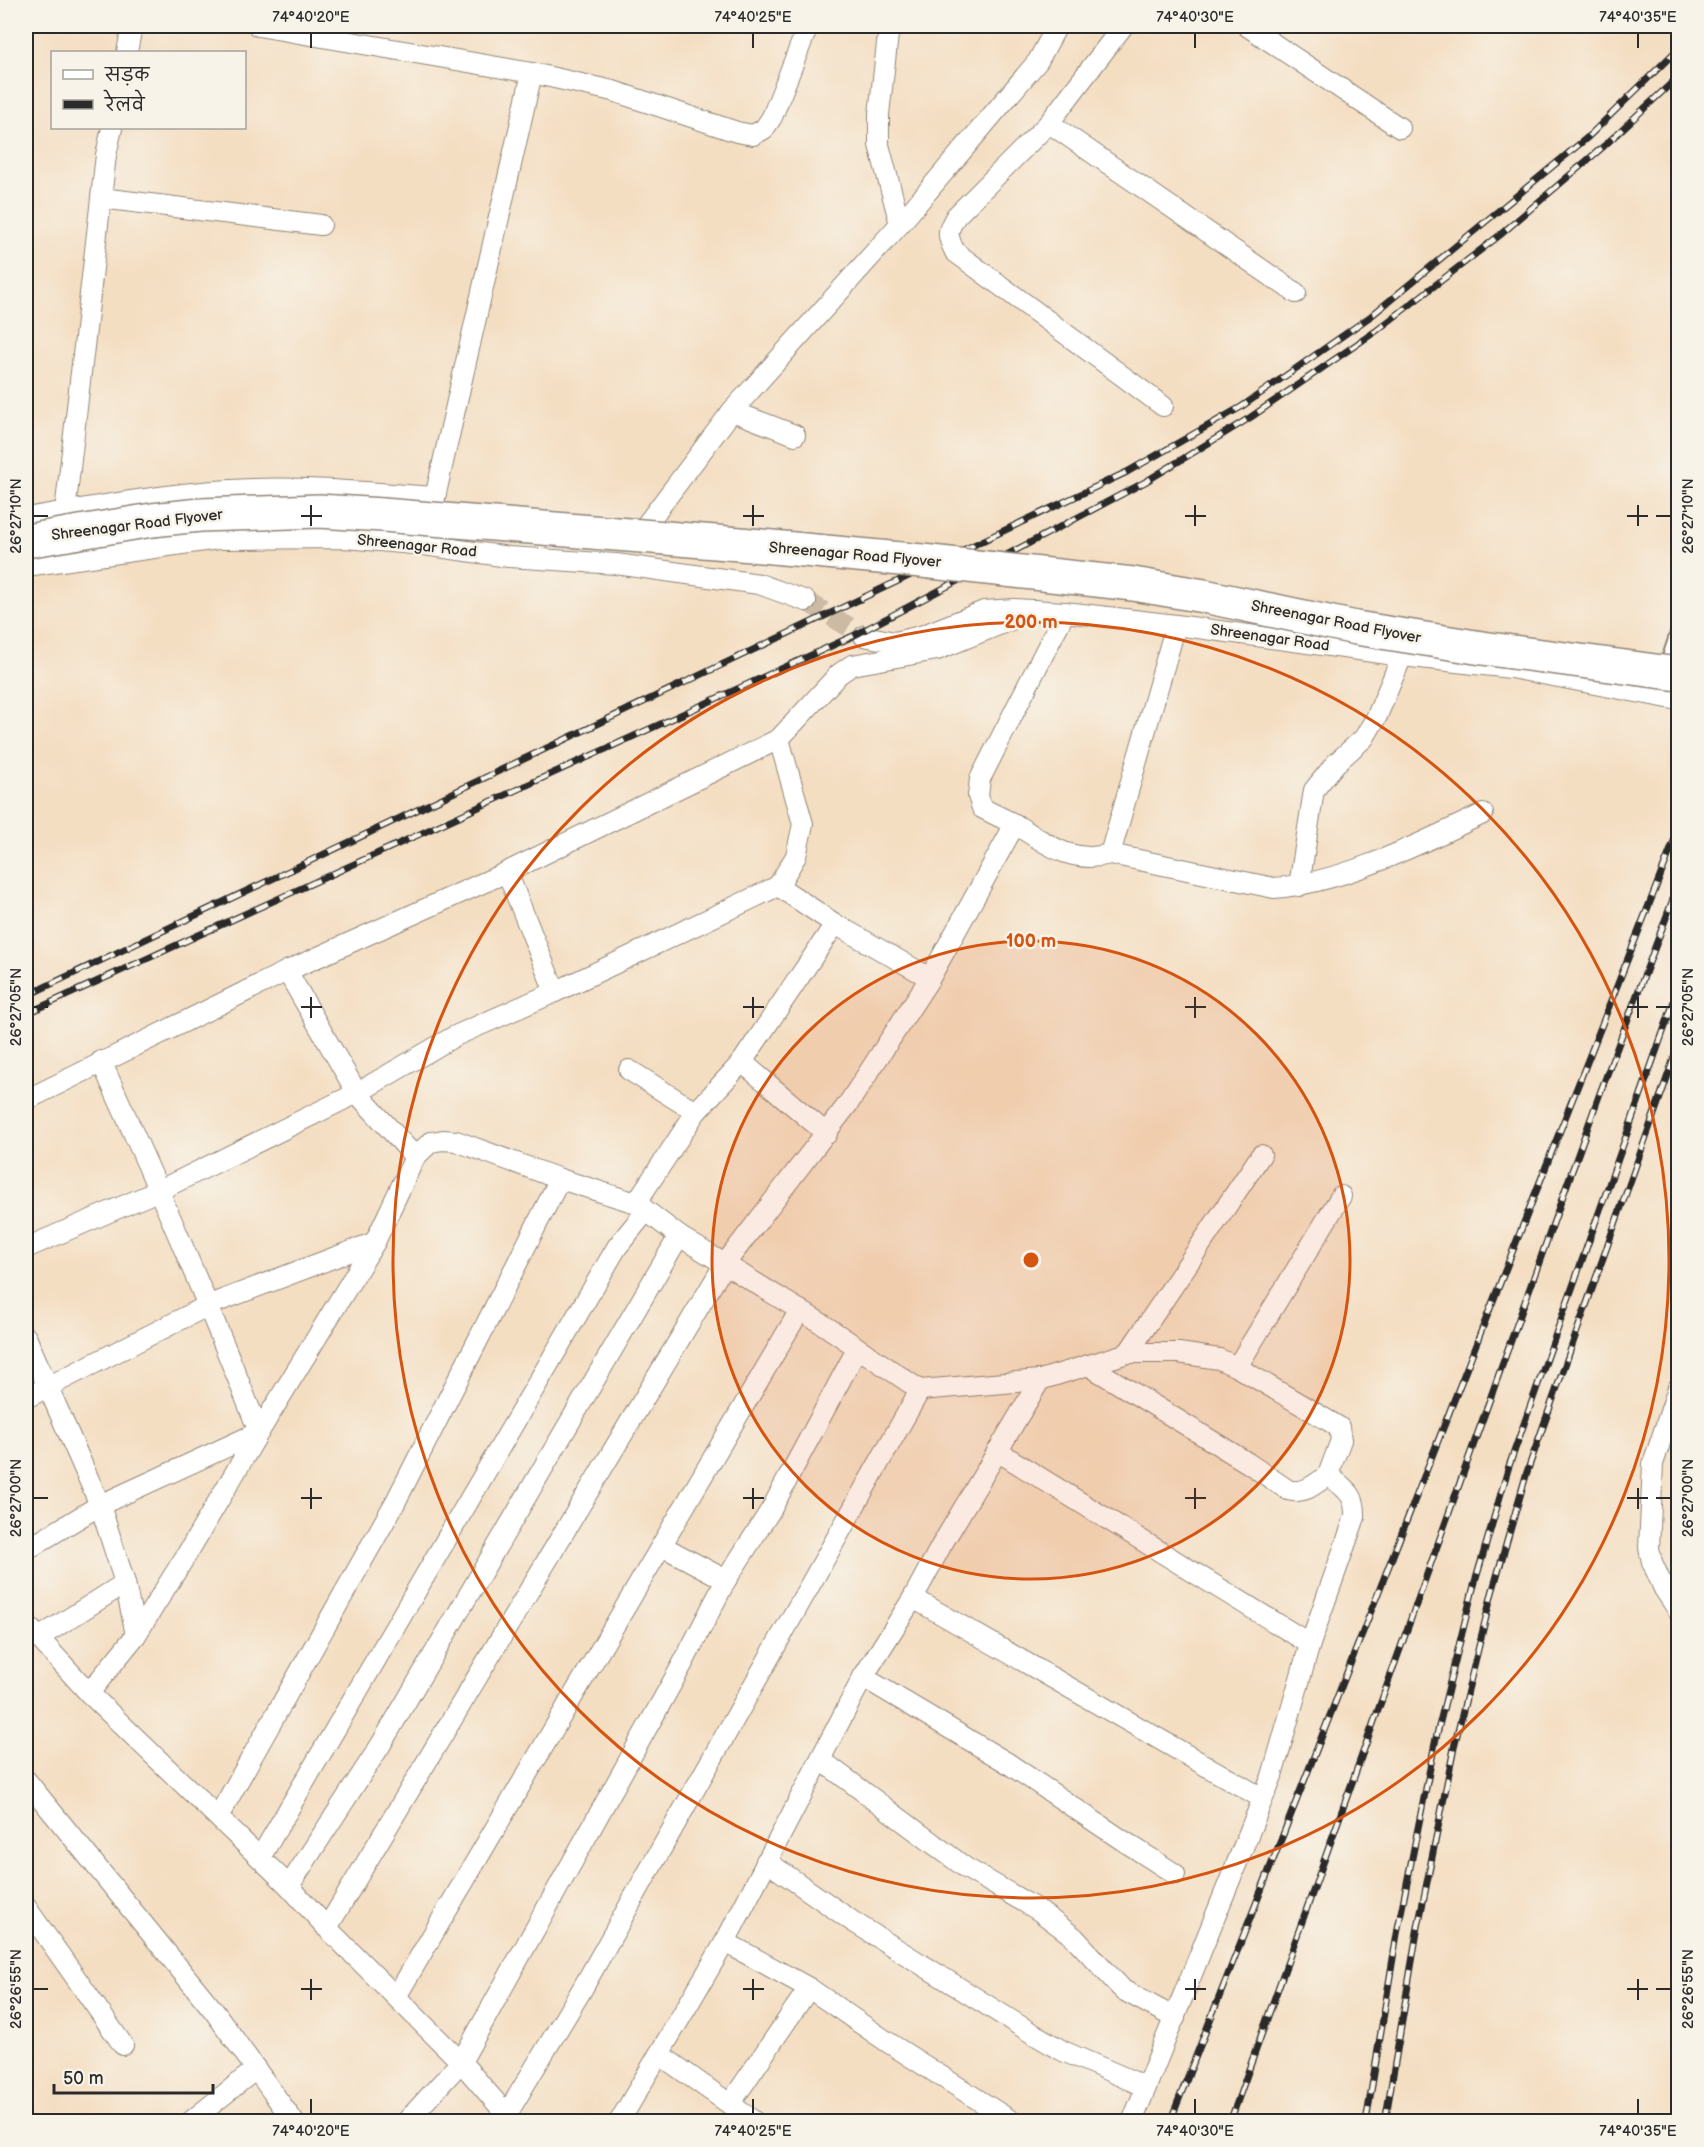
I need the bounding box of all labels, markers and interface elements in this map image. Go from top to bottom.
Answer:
text: 74°40'20"E [272,8,350,27]
text: 74°40'25"E [714,8,792,27]
text: 74°40'30"E [1156,8,1234,27]
text: 74°40'35"E [1599,8,1677,27]
legend [51,51,246,129]
text: सड़क [104,65,150,86]
text: रेलवे [103,89,146,116]
text: 26°27'10"N [7,478,26,554]
text: 26°27'10"N [1679,478,1698,554]
street label: Shreenagar Road Flyover [50,505,224,545]
street label: Shreenagar Road [356,530,478,562]
street label: Shreenagar Road Flyover [768,538,942,572]
street label: Shreenagar Road Flyover [1250,597,1422,647]
text: 200 m [1004,612,1058,633]
street label: Shreenagar Road [1209,621,1331,655]
text: 100 m [1006,931,1056,952]
text: 26°27'05"N [7,968,26,1046]
text: 26°27'05"N [1679,968,1698,1046]
centre of rings [1021,1250,1041,1270]
text: 26°27'00"N [7,1459,26,1537]
text: 26°27'00"N [1679,1459,1698,1537]
text: 26°26'55"N [7,1949,26,2029]
text: 26°26'55"N [1679,1949,1698,2029]
scale bar [54,2057,213,2095]
text: 50 m [63,2068,104,2089]
text: 74°40'20"E [272,2122,350,2141]
text: 74°40'25"E [714,2122,792,2141]
text: 74°40'30"E [1156,2122,1234,2141]
text: 74°40'35"E [1599,2122,1677,2141]

